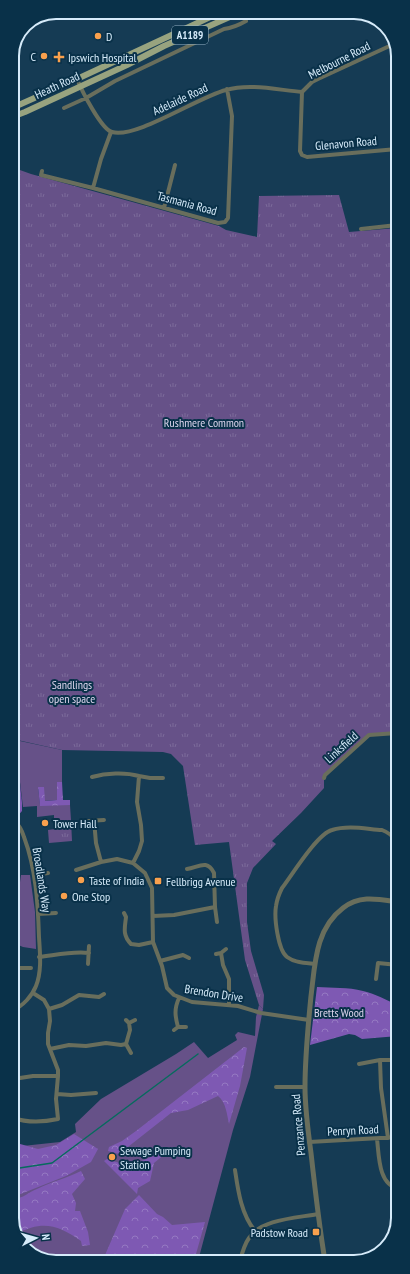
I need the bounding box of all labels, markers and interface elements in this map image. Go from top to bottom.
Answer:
road number: A1189 [172,26,208,44]
place label: D [106,29,112,44]
marker: D [93,31,103,41]
street label: Melbourne Road [306,38,372,82]
place label: C [31,49,37,64]
place label: Ipswich Hospital [68,50,136,65]
marker: C [39,51,49,61]
marker: Ipswich Hospital [53,51,65,63]
street label: Heath Road [32,68,82,102]
street label: Adelaide Road [150,80,210,118]
street label: Glenavon Road [315,133,377,153]
street label: Tasmania Road [155,188,219,218]
park label: Rushmere Common [164,415,244,430]
park label: Sandlings open space [49,677,95,706]
street label: Linksfield [321,728,361,766]
place label: Tower Hall [53,816,97,831]
marker: Tower Hall [40,818,50,828]
street label: Broadlands Way [29,846,55,914]
place label: Taste of India [89,873,144,888]
place label: Fellbrigg Avenue [166,874,236,889]
marker: Taste of India [76,875,86,885]
marker: Fellbrigg Avenue [153,876,163,886]
place label: One Stop [72,889,110,904]
marker: One Stop [59,891,69,901]
street label: Brendon Drive [184,981,244,1005]
park label: Bretts Wood [314,1005,364,1020]
street label: Penzance Road [288,1094,308,1156]
street label: Penryn Road [327,1121,379,1139]
place label: Sewage Pumping Station [120,1143,191,1172]
marker: Sewage Pumping Station [107,1152,117,1162]
north arrow [16,1218,56,1258]
place label: Padstow Road [251,1225,308,1240]
marker: Padstow Road [311,1227,321,1237]
text: N [39,1233,53,1241]

